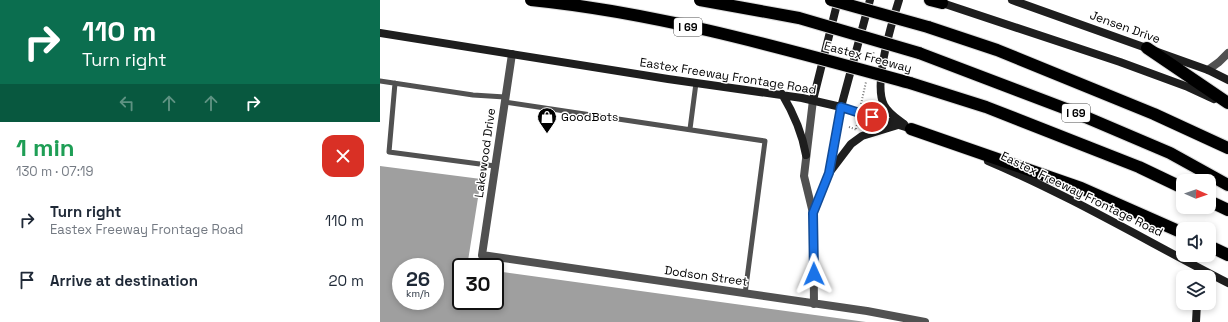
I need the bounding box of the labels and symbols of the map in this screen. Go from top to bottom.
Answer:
street label: Jensen Drive [1088,7,1162,47]
road number: I 69 [674,18,702,36]
street label: Eastex Freeway [822,38,914,76]
street label: Eastex Freeway Frontage Road [639,54,817,98]
pin [855,100,889,134]
road number: I 69 [1062,104,1090,122]
shop icon: GoodBots [536,106,558,134]
street label: Lakewood Drive [471,107,499,199]
place label: GoodBots [561,109,618,125]
street label: Eastex Freeway Frontage Road [998,148,1166,240]
north arrow [1176,174,1216,214]
position arrow [793,253,835,295]
speed limit sign: 30 [452,258,504,310]
street label: Dodson Street [663,262,749,290]

